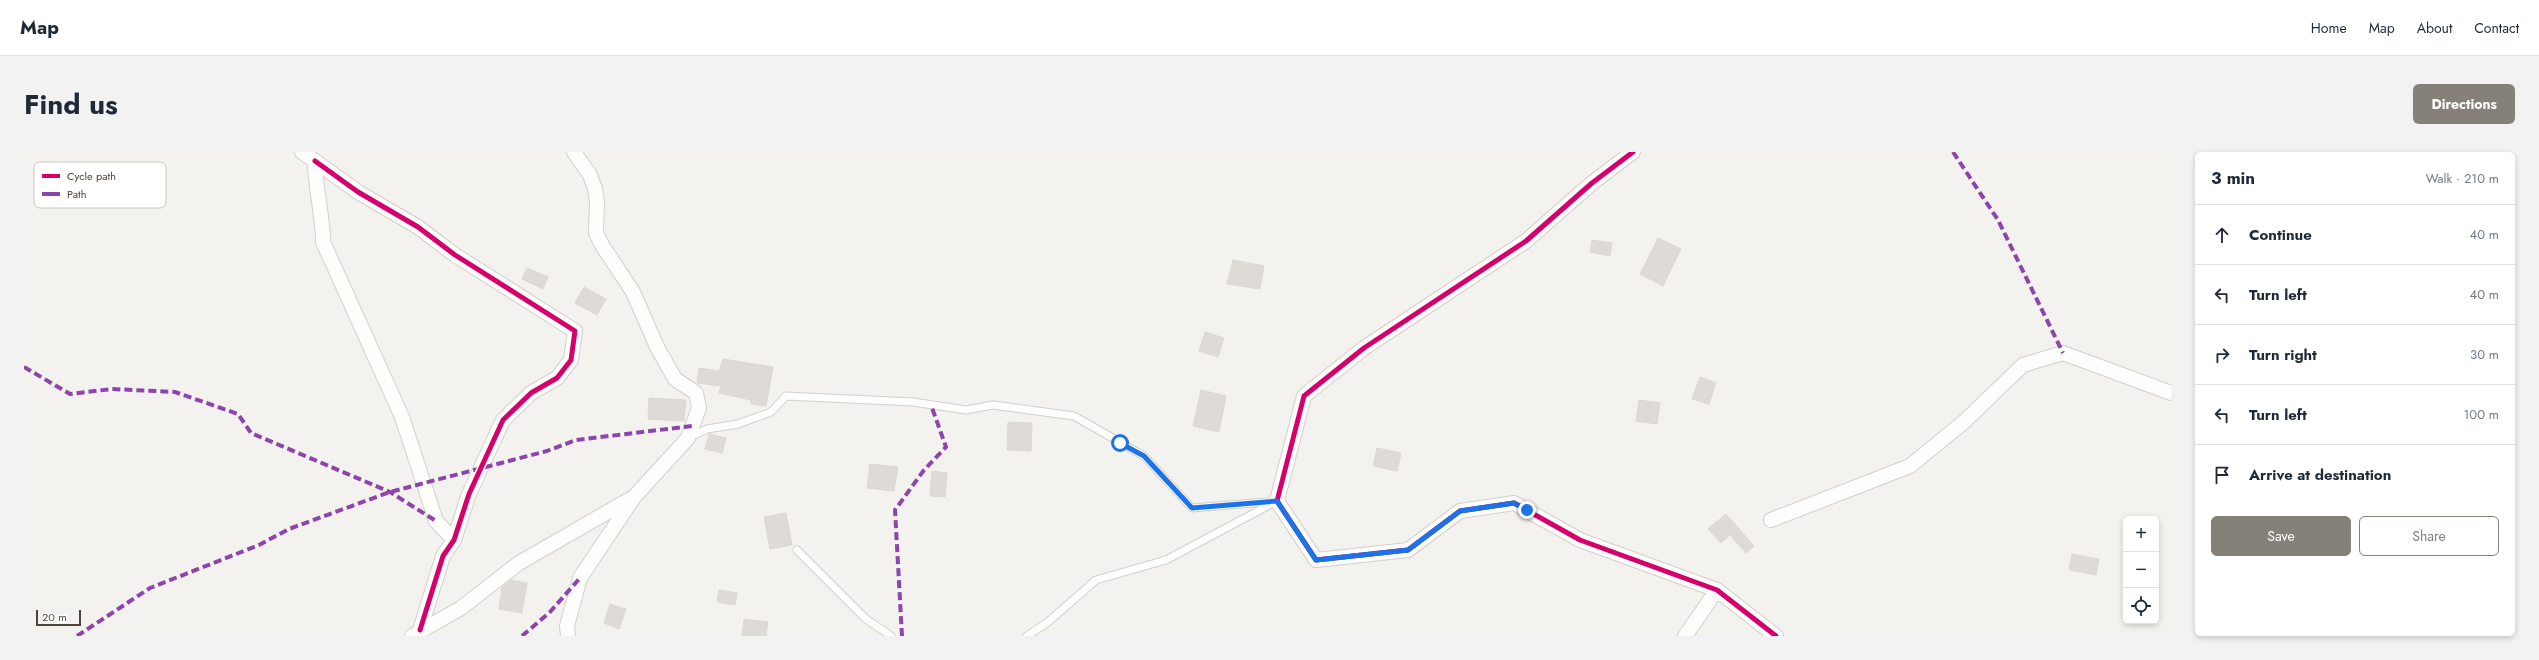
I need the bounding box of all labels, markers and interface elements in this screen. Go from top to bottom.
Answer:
text: Map [20,14,59,41]
text: Home [2311,18,2347,38]
text: Map [2369,18,2395,38]
text: About [2417,18,2452,38]
text: Contact [2474,18,2519,38]
text: Find us [24,84,118,125]
button: Directions [2413,84,2515,124]
legend [34,162,166,208]
text: 3 min [2211,166,2255,190]
text: Cycle path [67,168,116,184]
text: Walk · 210 m [2426,169,2499,188]
text: Path [67,186,86,202]
icon: ahead [2211,224,2233,246]
text: Continue [2249,224,2312,246]
text: 40 m [2470,225,2499,244]
icon: left [2211,284,2233,306]
text: Turn left [2249,284,2307,306]
text: 40 m [2470,285,2499,304]
icon: right [2211,344,2233,366]
text: Turn right [2249,344,2317,366]
text: 30 m [2470,345,2499,364]
icon: left [2211,404,2233,426]
text: Turn left [2249,404,2307,426]
text: 100 m [2464,405,2499,424]
route start [1111,434,1129,452]
icon: arrive [2211,464,2233,486]
text: Arrive at destination [2249,464,2391,486]
route end [1518,501,1536,519]
map controls [2123,516,2159,624]
button: + [2123,516,2159,552]
button: Save [2211,516,2351,556]
button: Share [2359,516,2499,556]
button: − [2123,552,2159,588]
button: locate [2123,588,2159,624]
scale bar [36,608,81,627]
text: 20 m [42,609,67,625]

